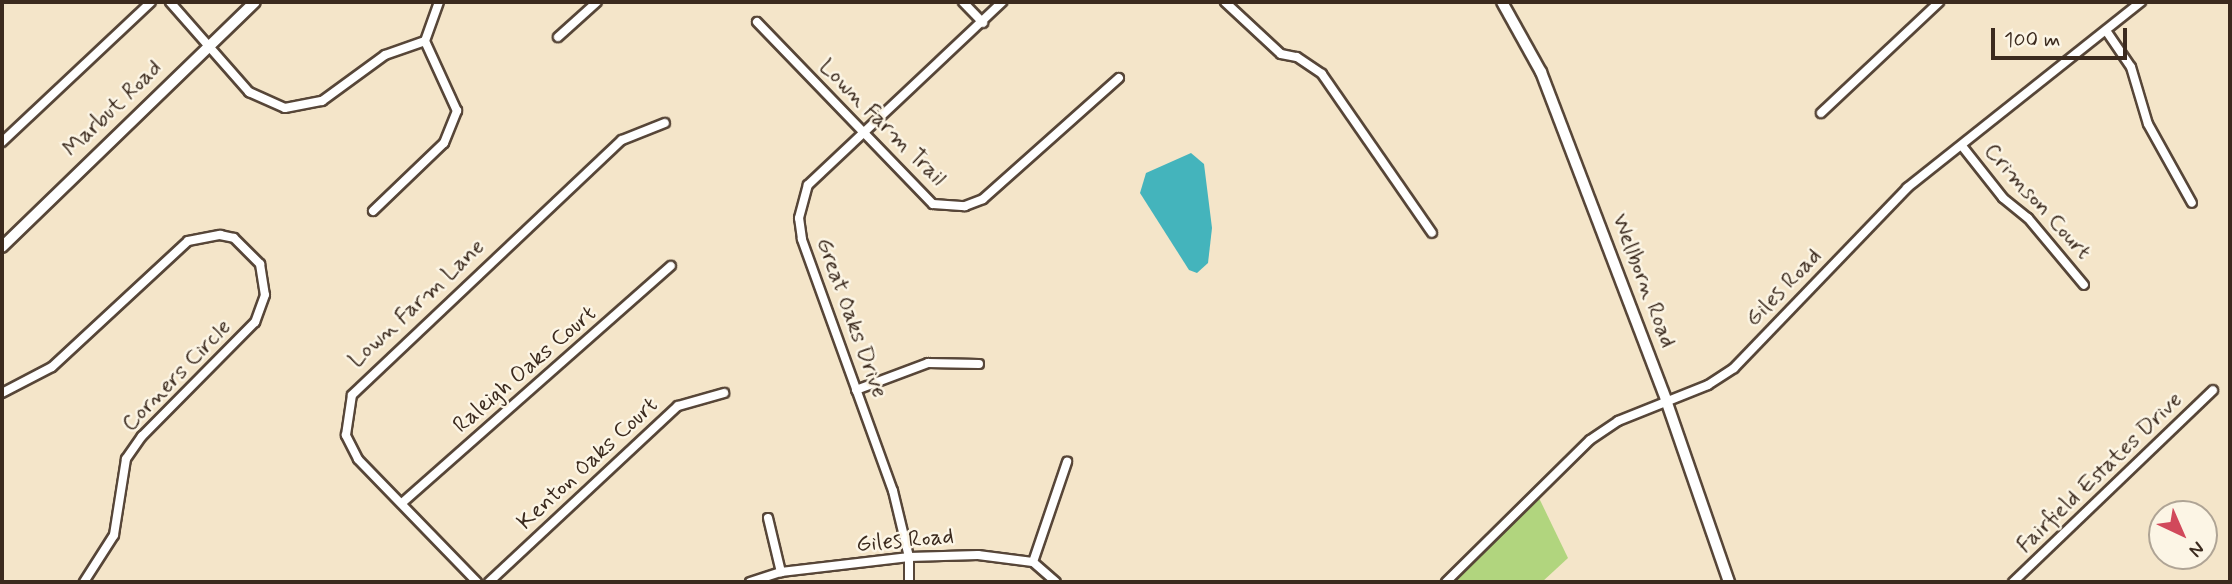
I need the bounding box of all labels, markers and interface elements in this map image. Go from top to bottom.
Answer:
scale bar [1994,14,2130,58]
text: 100 m [2004,26,2060,54]
street label: Lown Farm Trail [813,54,951,192]
street label: Marbut Road [58,55,168,163]
street label: Crimson Court [1977,137,2097,267]
street label: Wellborn Road [1605,210,1681,352]
street label: Lown Farm Lane [343,234,491,374]
street label: Great Oaks Drive [809,235,893,401]
street label: Giles Road [1740,243,1828,333]
street label: Raleigh Oaks Court [446,299,604,441]
street label: Corners Circle [116,314,238,438]
street label: Fairfield Estates Drive [2013,388,2187,558]
street label: Kenton Oaks Court [510,390,666,538]
north arrow [2148,500,2218,570]
street label: Giles Road [855,523,955,559]
text: N [2183,536,2210,562]

